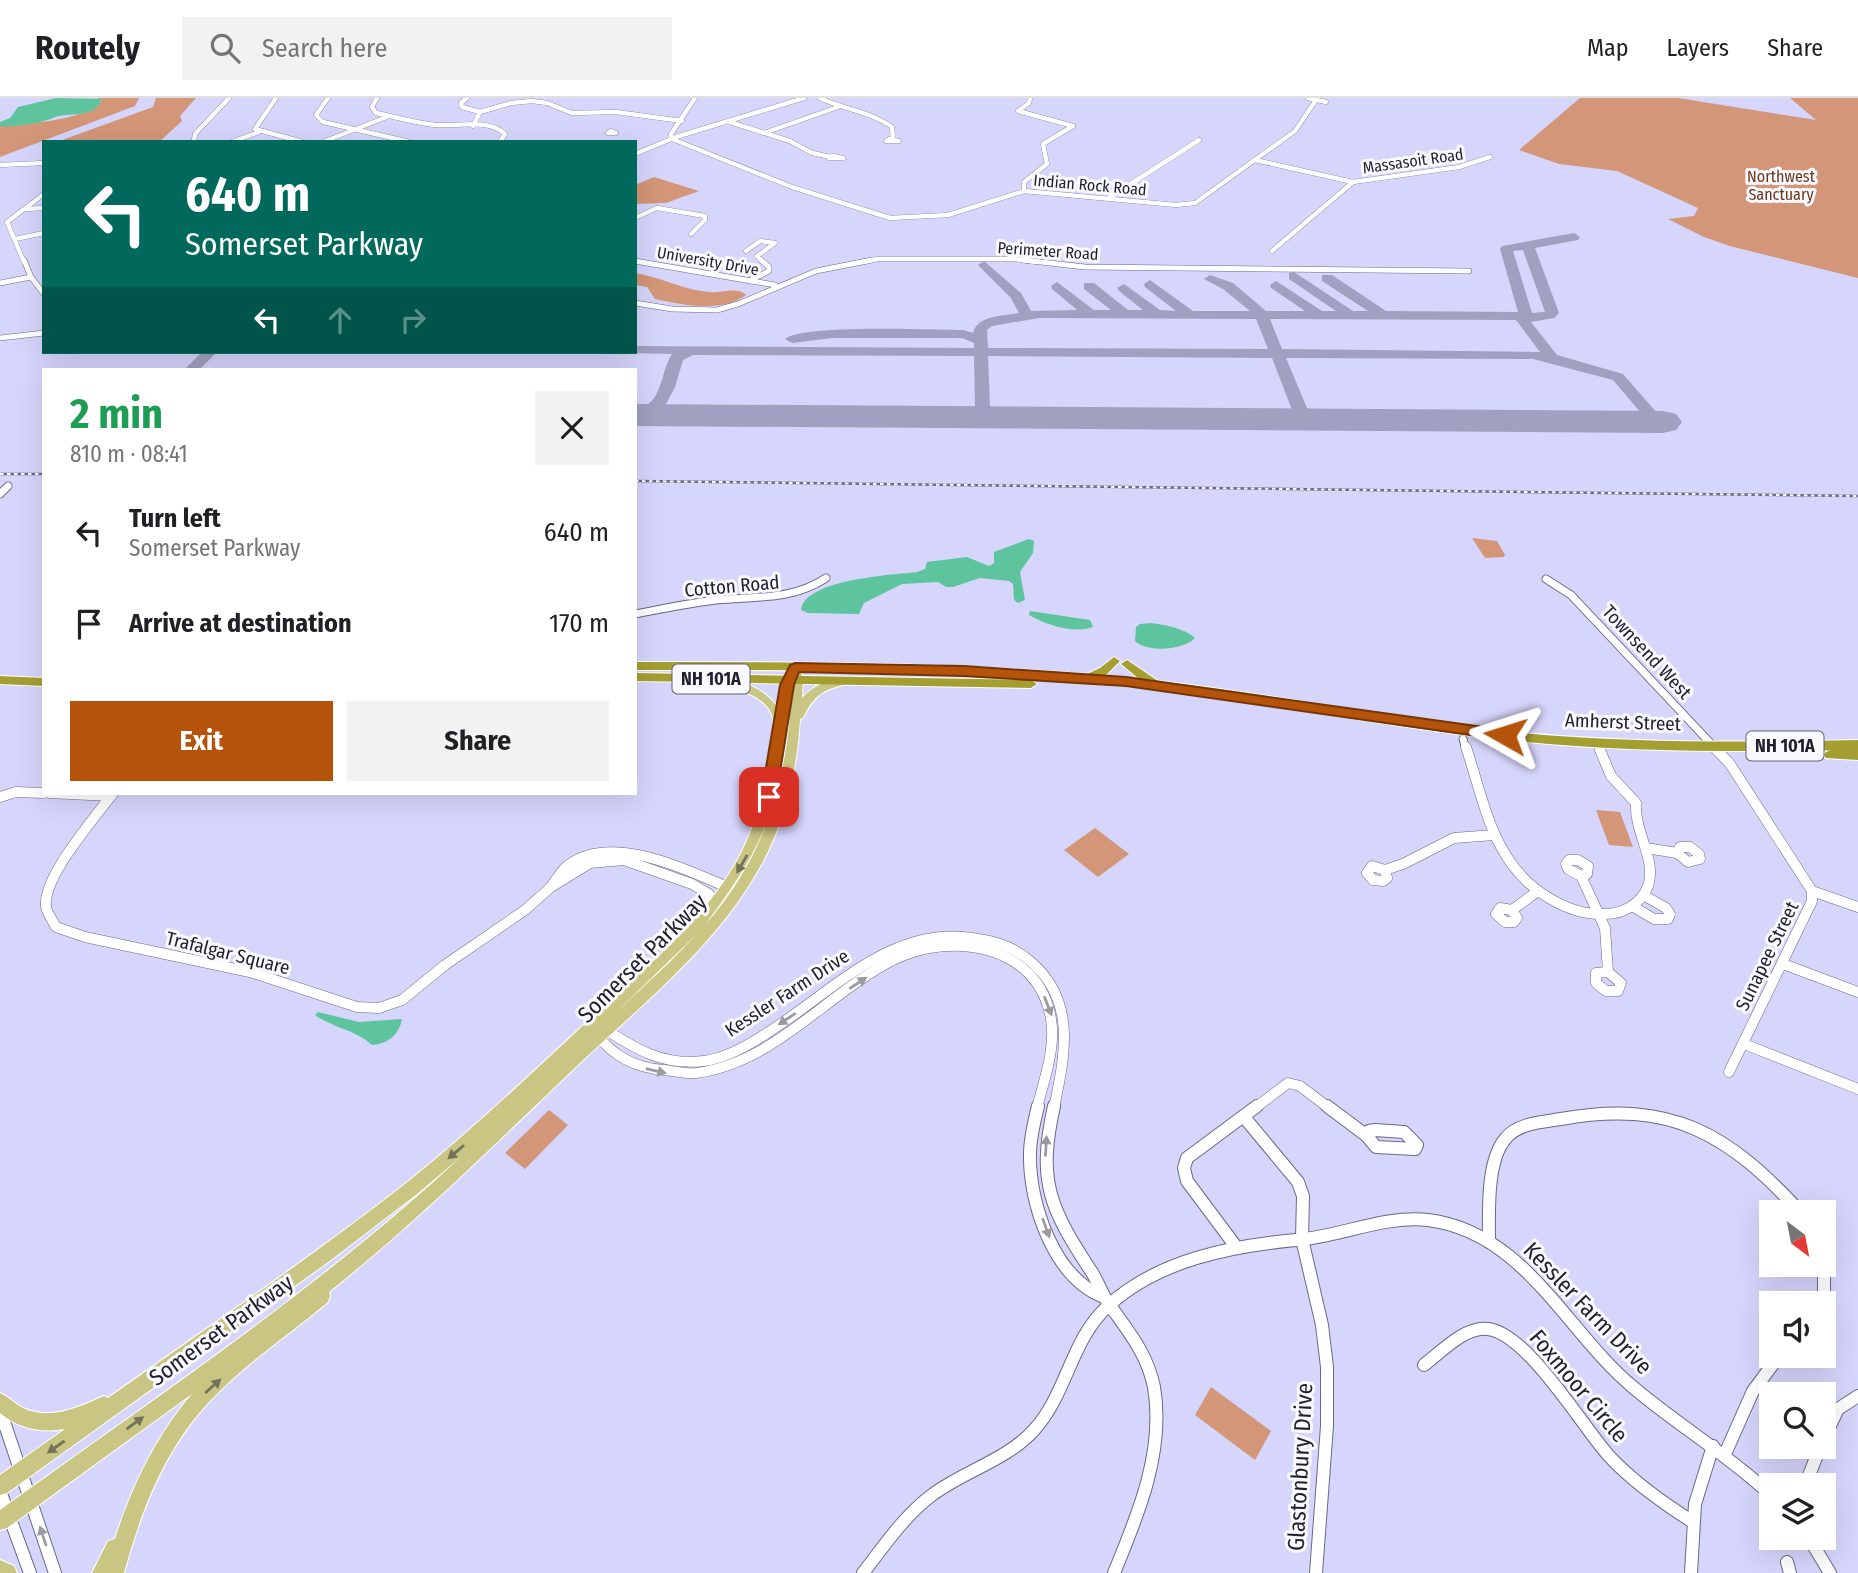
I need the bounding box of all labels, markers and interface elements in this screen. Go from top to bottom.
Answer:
search box [182,17,672,80]
text: Routely [35,28,140,68]
icon: search [206,29,244,67]
text: Search here [262,33,387,64]
text: Map [1587,34,1629,62]
text: Layers [1667,34,1729,62]
text: Share [1767,34,1823,62]
street label: Massasoit Road [1361,145,1465,177]
text: 640 m [185,165,310,224]
park label: Northwest Sanctuary [1747,167,1816,204]
icon: left [70,168,161,259]
street label: Indian Rock Road [1033,171,1147,199]
text: Somerset Parkway [185,225,423,263]
street label: Perimeter Road [997,238,1099,264]
street label: University Drive [656,243,760,279]
icon: left [248,301,286,339]
icon: ahead [321,301,359,339]
icon: right [394,301,432,339]
text: 2 min [70,389,163,439]
button: close [535,391,609,465]
text: 810 m · 08:41 [70,440,188,468]
text: Turn left [129,503,221,534]
icon: left [70,514,108,552]
text: 640 m [544,517,609,548]
text: Somerset Parkway [129,534,300,562]
street label: Cotton Road [684,570,780,602]
street label: Townsend West [1598,600,1697,704]
icon: arrive [70,605,108,643]
text: Arrive at destination [129,608,352,639]
text: 170 m [549,608,609,639]
road number: NH 101A [672,664,750,694]
position arrow [1468,698,1542,772]
button: Exit [70,701,333,781]
button: Share [347,701,609,781]
street label: Amherst Street [1565,708,1682,736]
road number: NH 101A [1746,732,1824,760]
pin [739,767,799,827]
icon: arrive [750,778,788,816]
one-way arrow [736,854,748,873]
street label: Somerset Parkway [572,887,713,1028]
street label: Sunapee Street [1731,897,1804,1014]
street label: Trafalgar Square [164,927,292,979]
street label: Kessler Farm Drive [721,944,853,1042]
one-way arrow [849,976,867,990]
one-way arrow [1043,995,1054,1016]
one-way arrow [777,1012,796,1025]
one-way arrow [645,1065,667,1076]
one-way arrow [1041,1134,1052,1156]
one-way arrow [447,1144,464,1159]
north arrow [1759,1200,1836,1278]
map controls [1759,1200,1836,1550]
one-way arrow [1041,1217,1052,1238]
street label: Kessler Farm Drive [1518,1236,1658,1380]
street label: Somerset Parkway [144,1268,299,1392]
button: sound [1759,1291,1836,1368]
street label: Foxmoor Circle [1524,1324,1634,1448]
one-way arrow [205,1379,222,1394]
street label: Glastonbury Drive [1282,1382,1318,1552]
button: search [1759,1382,1836,1459]
one-way arrow [126,1416,144,1430]
one-way arrow [46,1440,65,1454]
button: layers [1759,1473,1836,1550]
one-way arrow [37,1525,48,1546]

